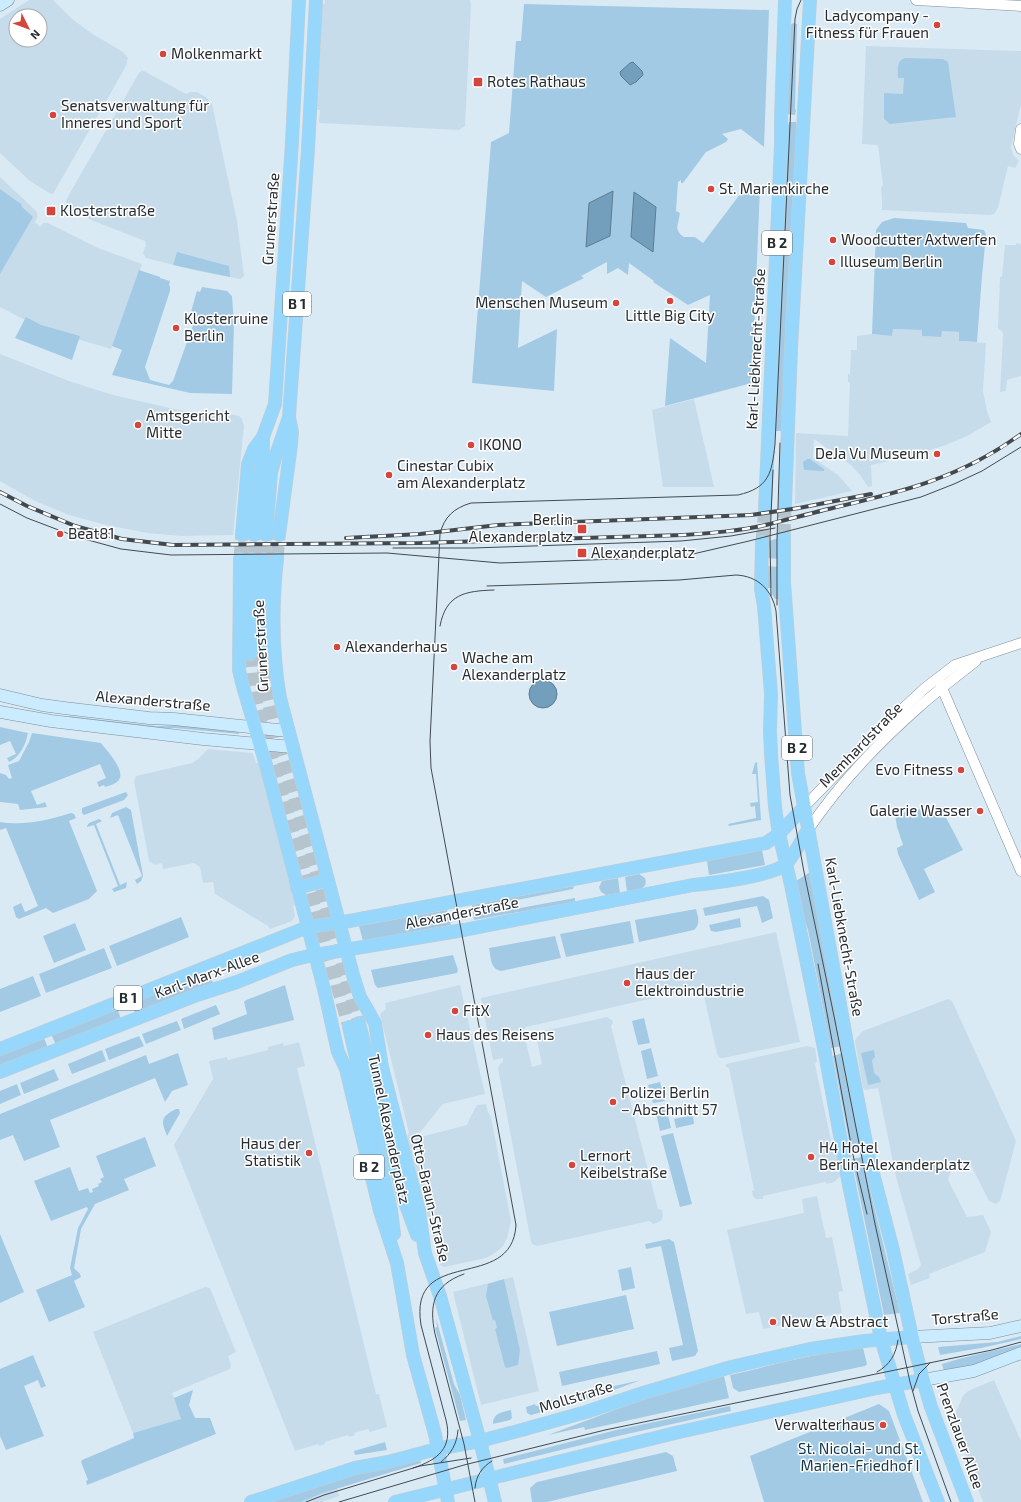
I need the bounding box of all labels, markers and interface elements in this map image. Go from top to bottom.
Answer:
place label: Ladycompany - Fitness für Frauen [806,6,929,41]
north arrow [8,8,48,48]
marker: Ladycompany - Fitness für Frauen [932,20,942,30]
text: N [28,28,43,42]
place label: Molkenmarkt [171,44,262,62]
marker: Molkenmarkt [158,49,168,59]
place label: Rotes Rathaus [487,72,586,90]
marker: Rotes Rathaus [472,76,484,88]
place label: Senatsverwaltung für Inneres und Sport [61,96,209,131]
marker: Senatsverwaltung für Inneres und Sport [48,110,58,120]
street label: Grunerstraße [258,172,282,266]
place label: St. Marienkirche [719,179,829,197]
marker: St. Marienkirche [706,184,716,194]
place label: Klosterstraße [60,201,155,219]
marker: Klosterstraße [45,205,57,217]
place label: Woodcutter Axtwerfen [841,230,996,248]
road number: B 2 [762,231,792,255]
marker: Woodcutter Axtwerfen [828,235,838,245]
place label: Illuseum Berlin [840,252,942,270]
marker: Illuseum Berlin [827,257,837,267]
street label: Karl-Liebknecht-Straße [742,268,768,430]
road number: B 1 [283,292,311,316]
place label: Menschen Museum [475,293,608,311]
marker: Little Big City [665,296,675,306]
marker: Menschen Museum [611,298,621,308]
place label: Little Big City [625,306,715,324]
place label: Klosterruine Berlin [184,309,268,344]
marker: Klosterruine Berlin [171,323,181,333]
place label: Amtsgericht Mitte [146,406,230,441]
marker: Amtsgericht Mitte [133,420,143,430]
place label: IKONO [479,435,522,453]
marker: IKONO [466,440,476,450]
place label: DeJa Vu Museum [815,444,929,462]
marker: DeJa Vu Museum [932,449,942,459]
place label: Cinestar Cubix am Alexanderplatz [397,456,526,491]
marker: Cinestar Cubix am Alexanderplatz [384,470,394,480]
place label: Berlin Alexanderplatz [469,510,573,545]
marker: Berlin Alexanderplatz [576,523,588,535]
place label: Beat81 [68,524,114,542]
marker: Beat81 [55,529,65,539]
place label: Alexanderplatz [591,543,695,561]
marker: Alexanderplatz [576,547,588,559]
street label: Grunerstraße [249,599,271,693]
place label: Alexanderhaus [345,637,448,655]
marker: Alexanderhaus [332,642,342,652]
place label: Wache am Alexanderplatz [462,648,566,683]
marker: Wache am Alexanderplatz [449,662,459,672]
street label: Alexanderstraße [95,686,211,714]
street label: Memhardstraße [815,698,905,791]
road number: B 2 [782,736,812,760]
place label: Evo Fitness [875,760,953,778]
marker: Evo Fitness [956,765,966,775]
place label: Galerie Wasser [869,801,972,819]
marker: Galerie Wasser [975,806,985,816]
street label: Karl-Liebknecht-Straße [822,856,868,1018]
street label: Alexanderstraße [404,892,520,932]
street label: Karl-Marx-Allee [152,947,262,1001]
place label: Haus der Elektroindustrie [635,964,744,999]
marker: Haus der Elektroindustrie [622,978,632,988]
road number: B 1 [114,986,142,1010]
place label: FitX [463,1001,490,1019]
marker: FitX [450,1006,460,1016]
place label: Haus des Reisens [436,1025,554,1043]
marker: Haus des Reisens [423,1030,433,1040]
street label: Tunnel Alexanderplatz [365,1052,415,1205]
place label: Polizei Berlin – Abschnitt 57 [621,1083,718,1118]
marker: Polizei Berlin – Abschnitt 57 [608,1097,618,1107]
street label: Otto-Braun-Straße [408,1132,454,1263]
place label: Haus der Statistik [241,1134,301,1169]
place label: H4 Hotel Berlin-Alexanderplatz [819,1138,970,1173]
place label: Lernort Keibelstraße [580,1146,667,1181]
marker: Haus der Statistik [304,1148,314,1158]
marker: H4 Hotel Berlin-Alexanderplatz [806,1152,816,1162]
road number: B 2 [354,1155,384,1179]
marker: Lernort Keibelstraße [567,1160,577,1170]
street label: Torstraße [931,1304,999,1328]
place label: New & Abstract [781,1312,888,1330]
marker: New & Abstract [768,1317,778,1327]
street label: Mollstraße [537,1376,615,1416]
street label: Prenzlauer Allee [933,1380,988,1491]
place label: Verwalterhaus [775,1415,875,1433]
marker: Verwalterhaus [878,1420,888,1430]
park label: St. Nicolai- und St. Marien-Friedhof I [798,1439,922,1474]

